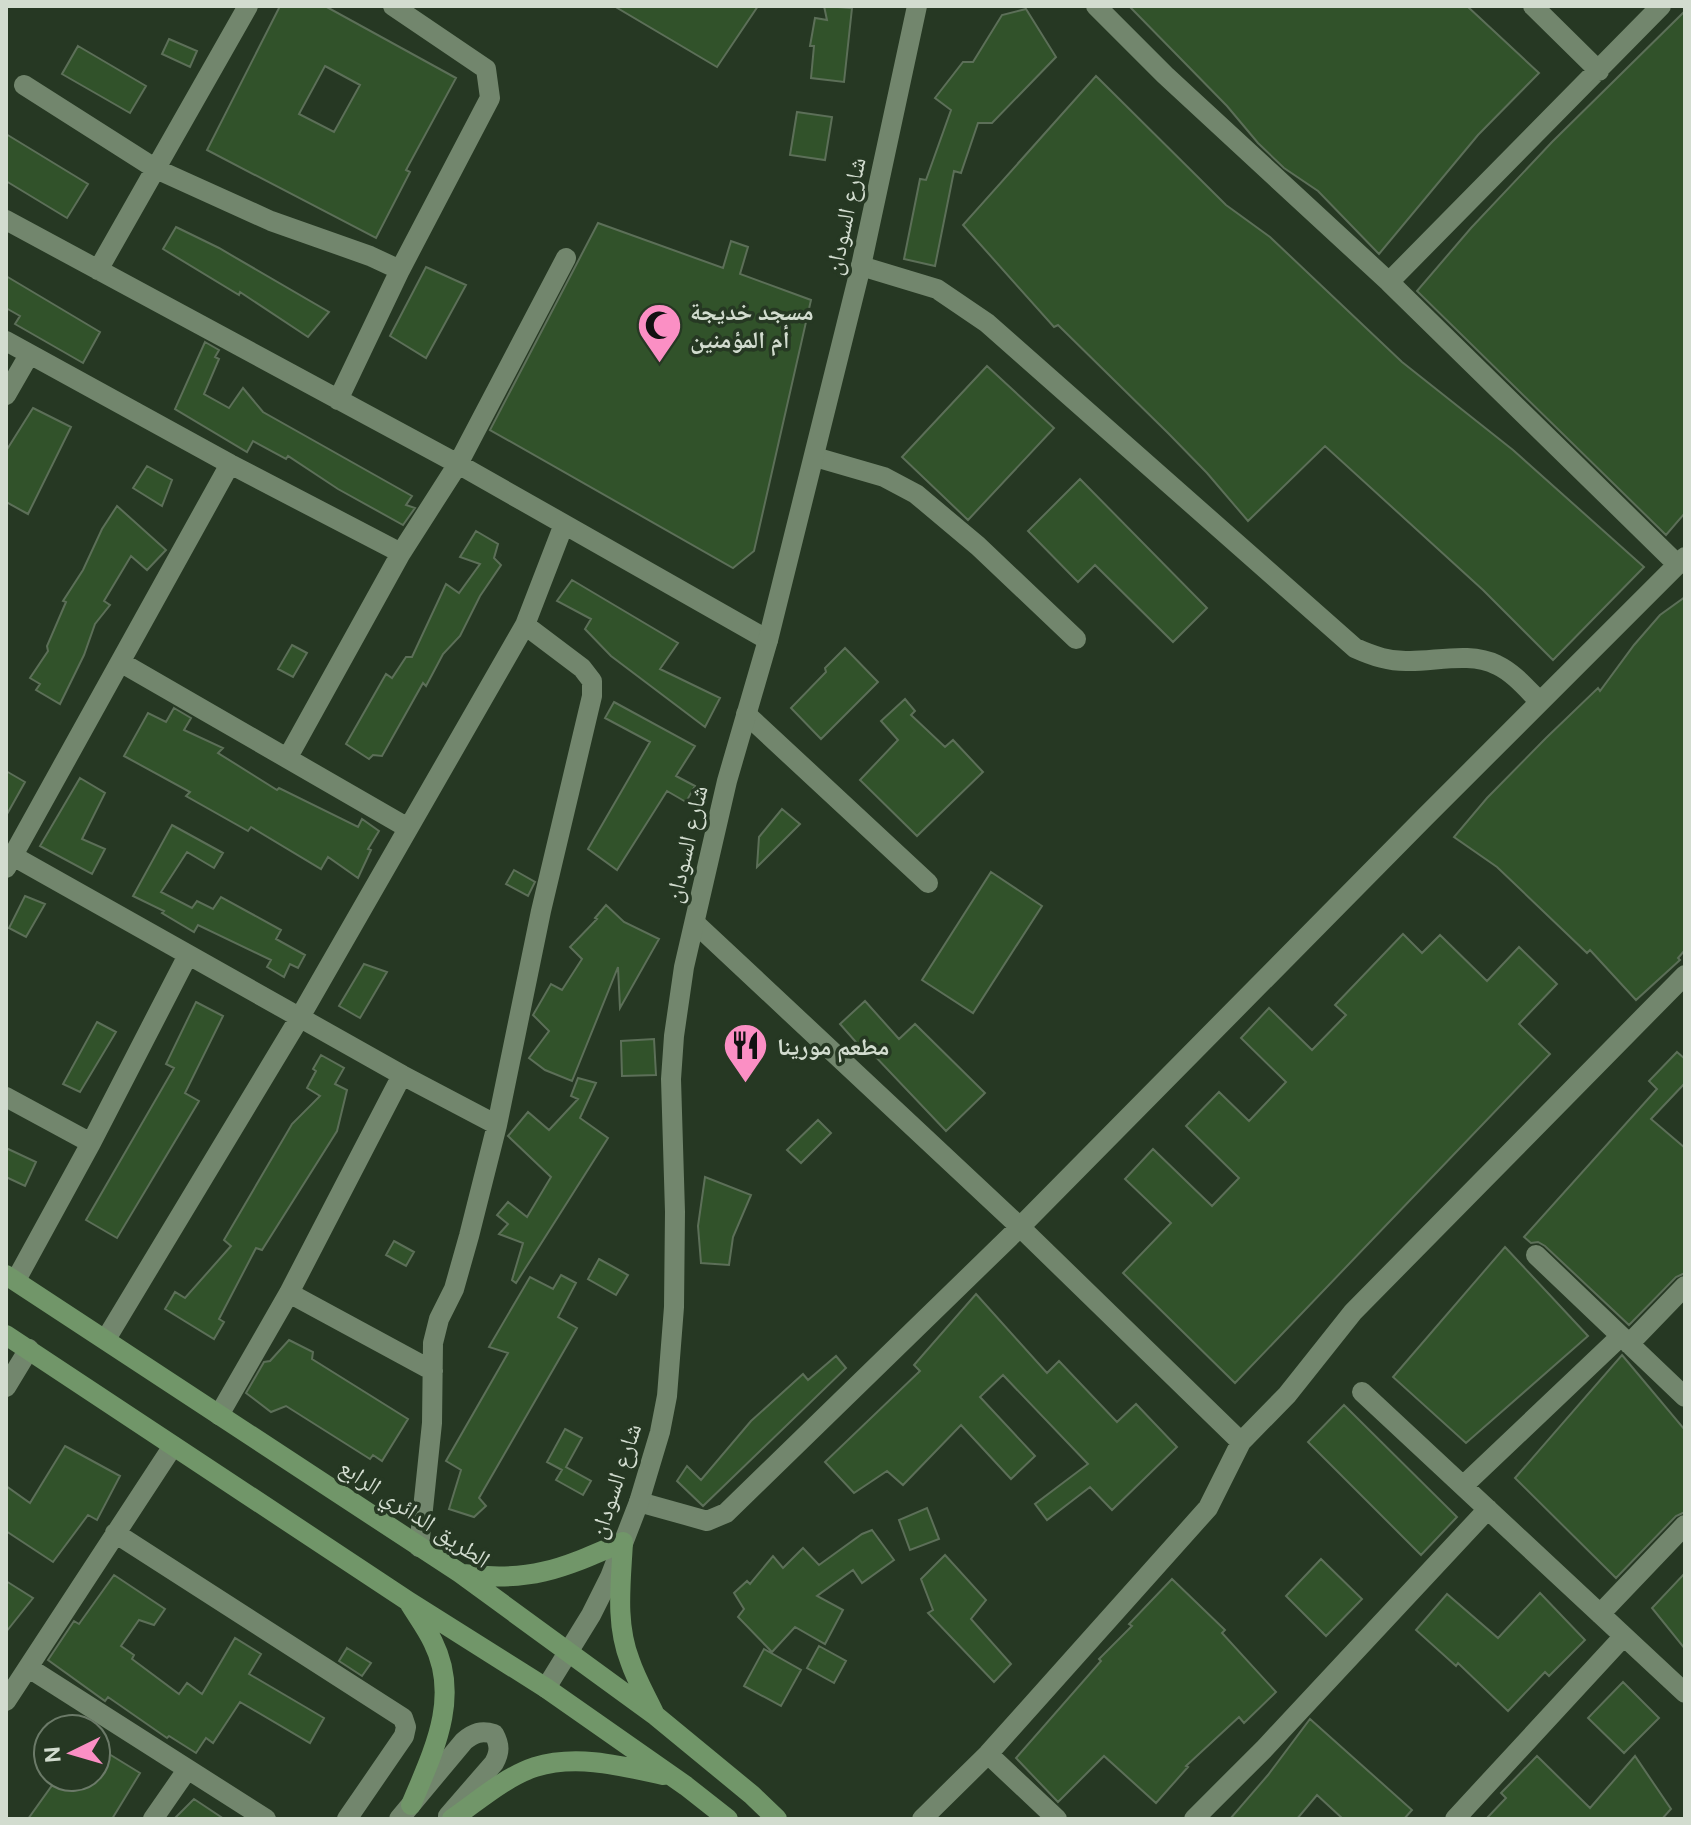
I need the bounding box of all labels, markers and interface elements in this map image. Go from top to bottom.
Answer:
street label: شارع السودان [817,154,873,278]
place label: مسجد خديجة أم المؤمنين [690,296,814,357]
mosque icon: مسجد خديجة أم المؤمنين [635,301,683,364]
street label: شارع السودان [657,782,715,906]
restaurant icon: مطعم مورينا [722,1022,770,1085]
place label: مطعم مورينا [777,1031,889,1063]
street label: شارع السودان [582,1419,648,1543]
street label: الطريق الدائري الرابع [331,1451,496,1578]
north arrow [32,1713,112,1793]
text: N [37,1745,68,1764]

